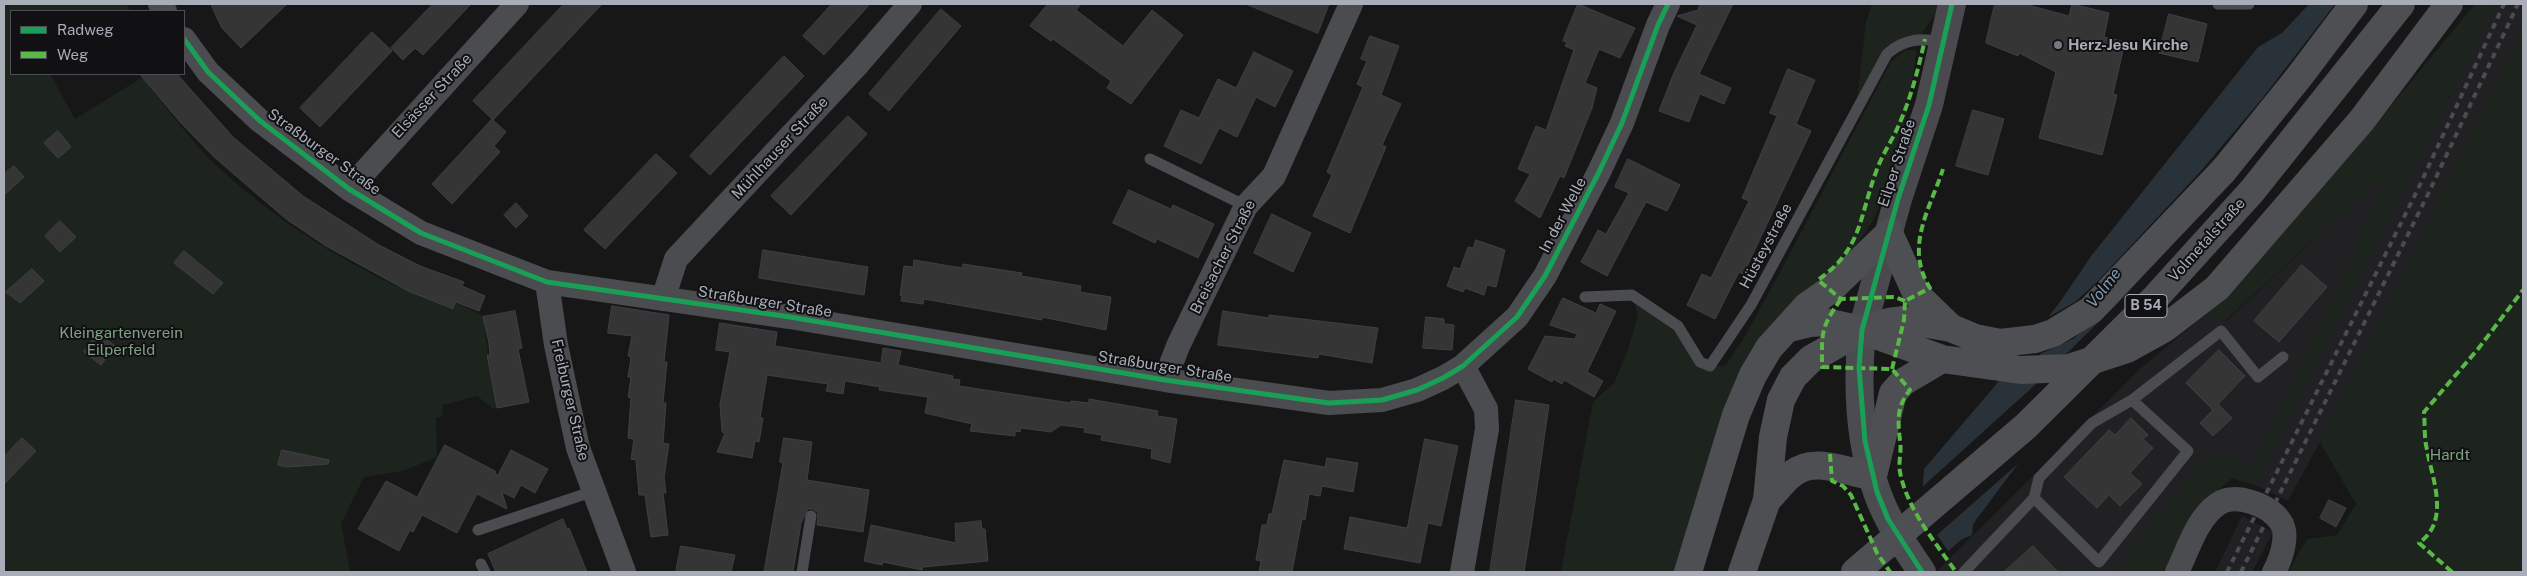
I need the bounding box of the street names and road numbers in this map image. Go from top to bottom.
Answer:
street label: Elsässer Straße [388,50,476,142]
street label: Mühlhauser Straße [728,93,832,203]
street label: Straßburger Straße [264,105,384,199]
street label: Eilper Straße [1874,117,1920,209]
street label: In der Welle [1536,174,1590,256]
street label: Volmetalstraße [2165,194,2249,286]
street label: Breisacher Straße [1187,197,1259,317]
street label: Hüsteystraße [1736,200,1796,292]
street label: Straßburger Straße [697,283,833,321]
road number: B 54 [2125,294,2167,318]
street label: Freiburger Straße [547,337,593,463]
street label: Straßburger Straße [1097,348,1233,386]

